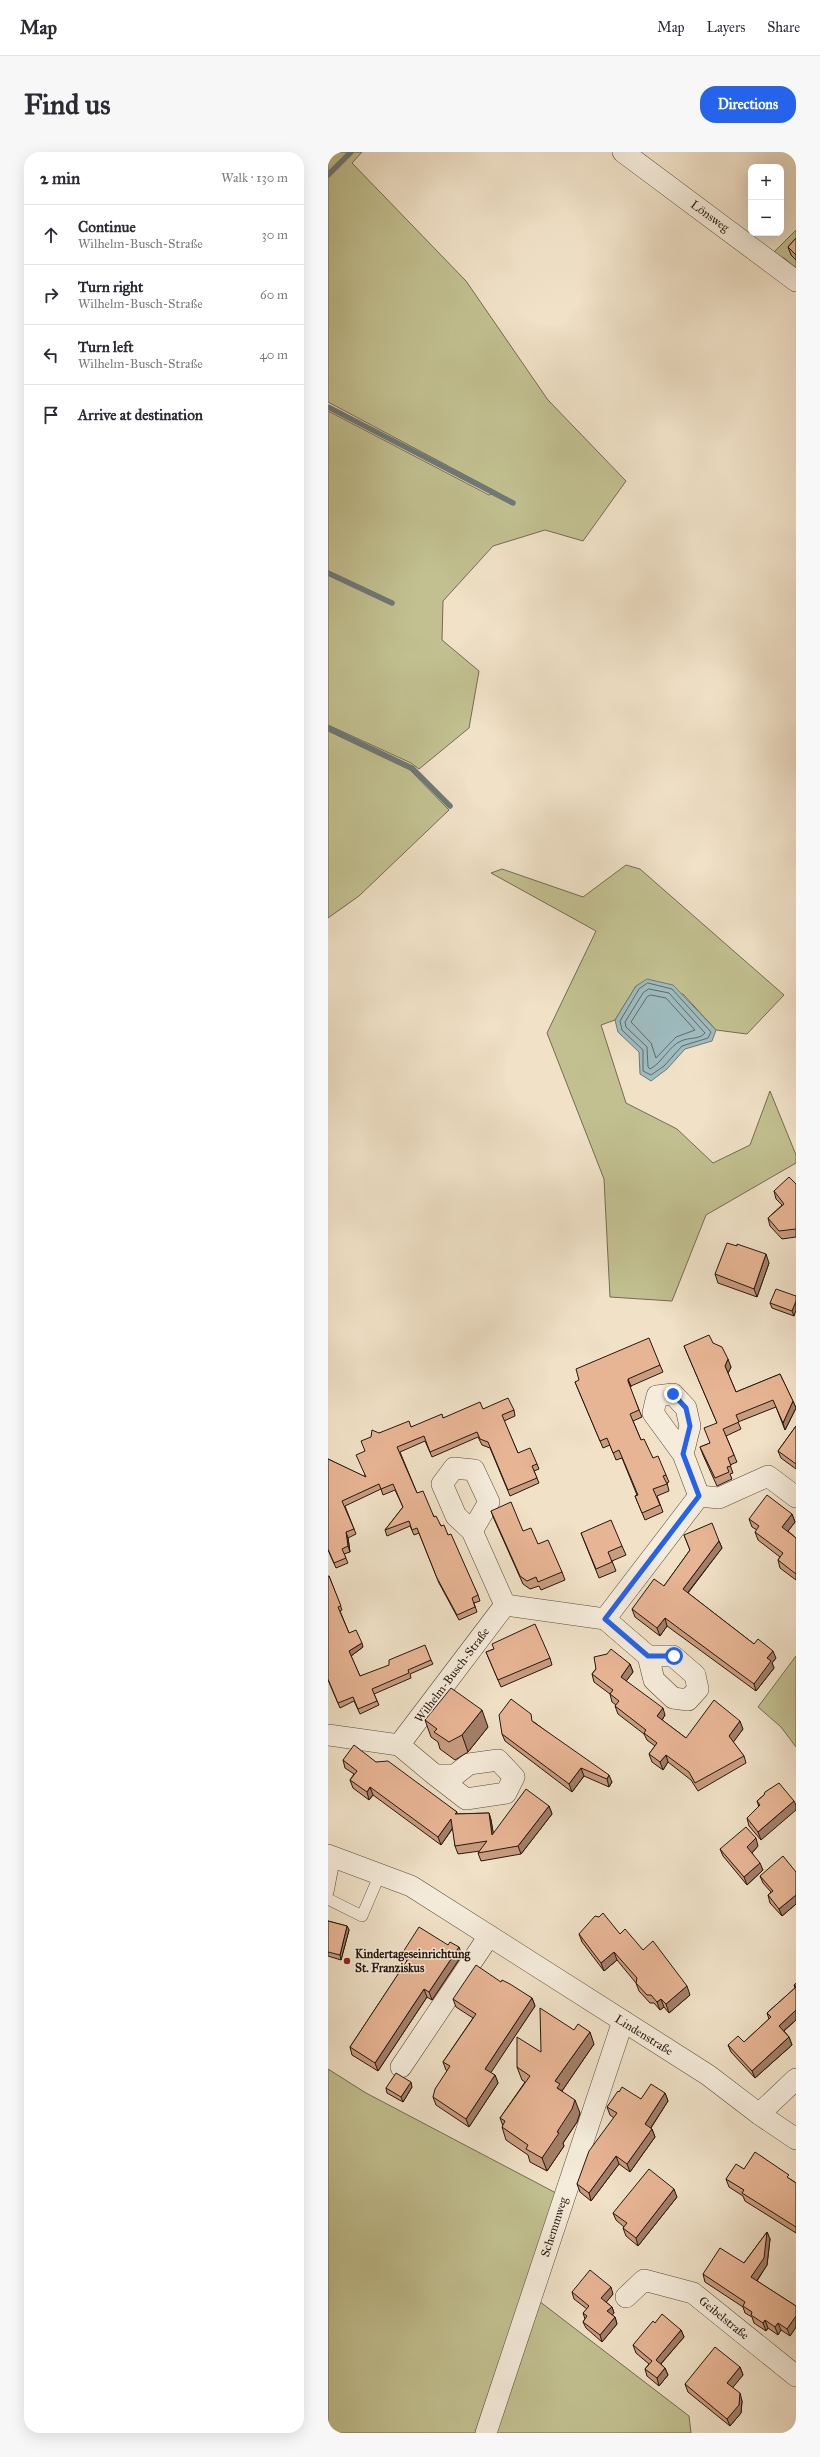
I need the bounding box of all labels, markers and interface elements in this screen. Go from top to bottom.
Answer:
text: Map [20,16,57,39]
text: Map [657,19,685,36]
text: Layers [707,19,745,36]
text: Share [767,19,800,36]
button: Directions [700,86,796,123]
text: Find us [24,87,110,122]
map controls [748,164,784,236]
button: + [748,164,784,200]
text: 2 min [40,168,80,189]
text: Walk · 130 m [221,170,288,186]
street label: Lönsweg [687,197,732,236]
button: − [748,200,784,236]
text: Continue [78,218,136,236]
icon: ahead [40,224,62,246]
text: 30 m [262,227,288,243]
text: Wilhelm-Busch-Straße [78,236,203,252]
text: Turn right [78,278,143,296]
icon: right [40,284,62,306]
text: 60 m [260,287,288,303]
text: Wilhelm-Busch-Straße [78,296,203,312]
text: Turn left [78,338,134,356]
icon: left [40,344,62,366]
text: 40 m [259,347,288,363]
text: Wilhelm-Busch-Straße [78,356,203,372]
icon: arrive [40,404,62,426]
text: Arrive at destination [78,406,203,424]
route end [664,1385,682,1403]
street label: Wilhelm-Busch-Straße [412,1625,492,1725]
route start [665,1647,683,1665]
place label: Kindertageseinrichtung St. Franziskus [355,1947,470,1975]
marker: Kindertageseinrichtung St. Franziskus [342,1956,352,1966]
street label: Lindenstraße [612,2012,676,2058]
street label: Schemmweg [538,2195,571,2259]
street label: Geibelstraße [696,2294,752,2342]

